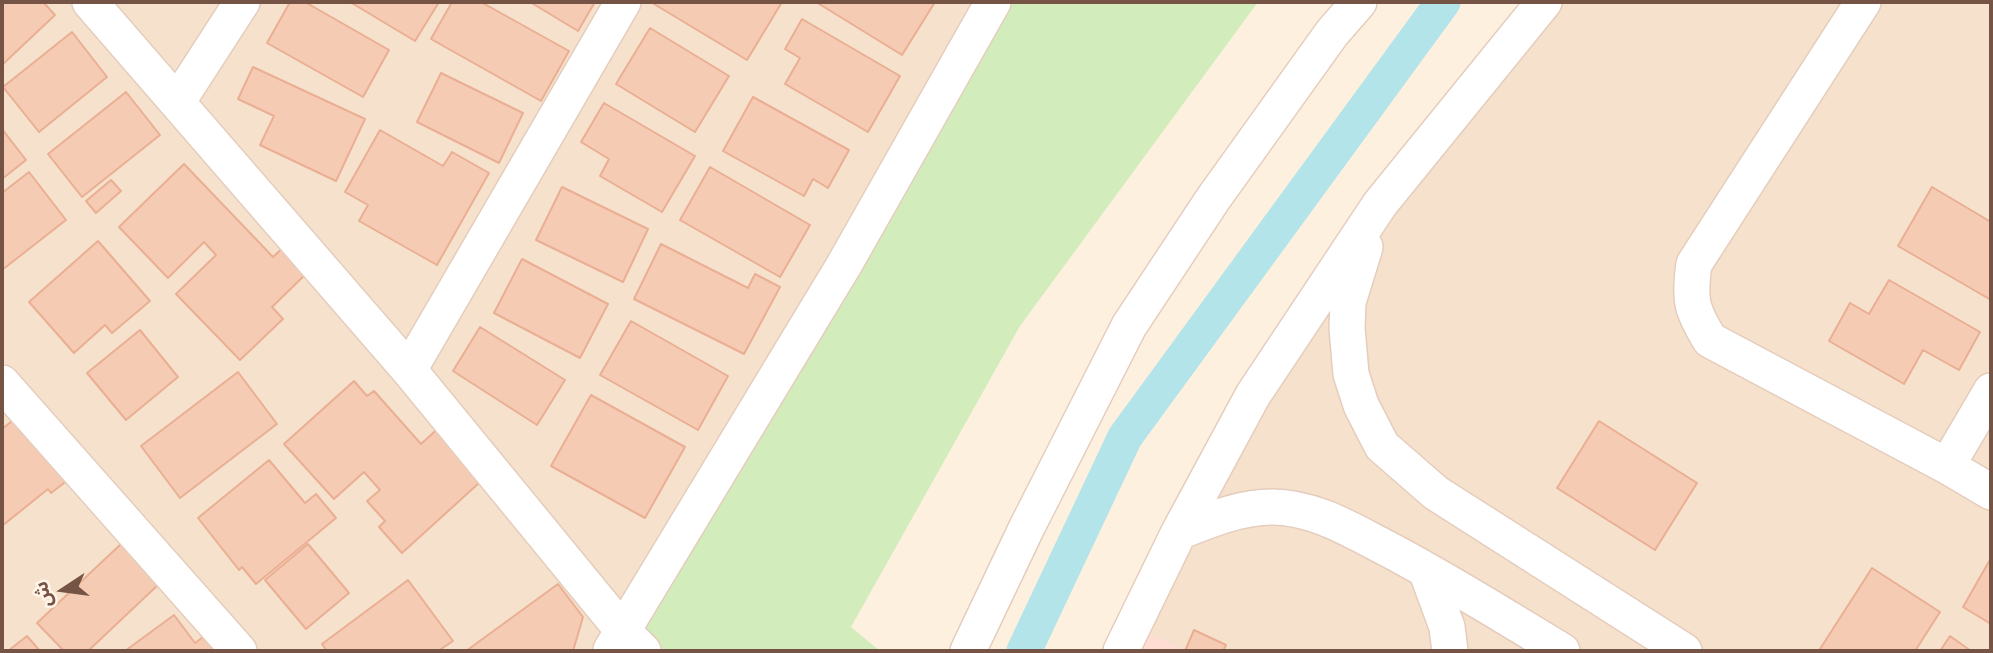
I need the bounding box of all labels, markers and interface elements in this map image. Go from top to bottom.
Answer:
north arrow [28,555,98,625]
text: ش [27,579,58,610]

